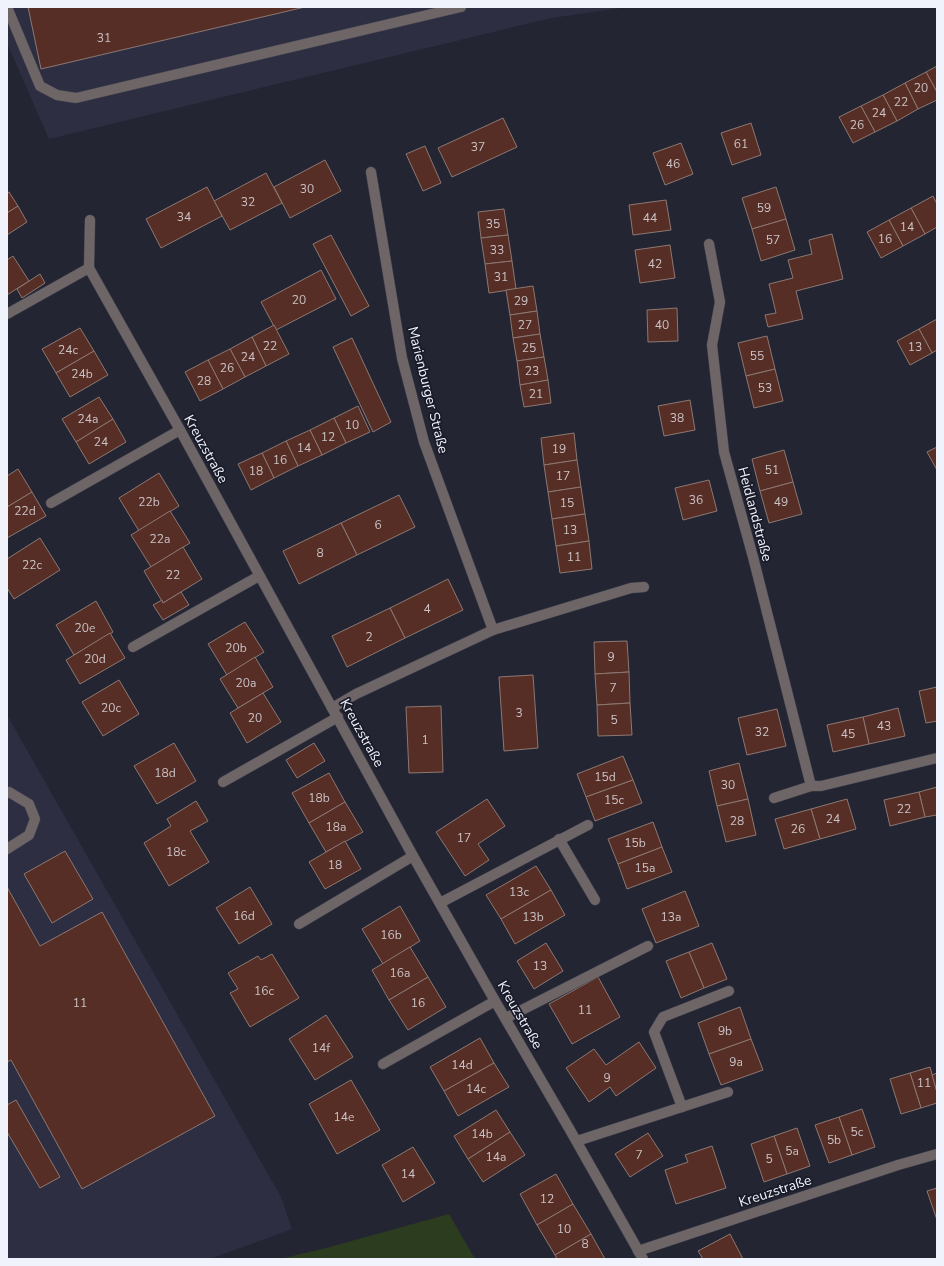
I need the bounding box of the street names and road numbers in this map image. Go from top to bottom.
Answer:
street label: Marienburger Straße [403,325,453,455]
street label: Kreuzstraße [179,411,233,487]
street label: Heidlandstraße [733,465,777,563]
street label: Kreuzstraße [335,695,389,771]
street label: Kreuzstraße [493,978,547,1052]
street label: Kreuzstraße [736,1170,814,1212]

